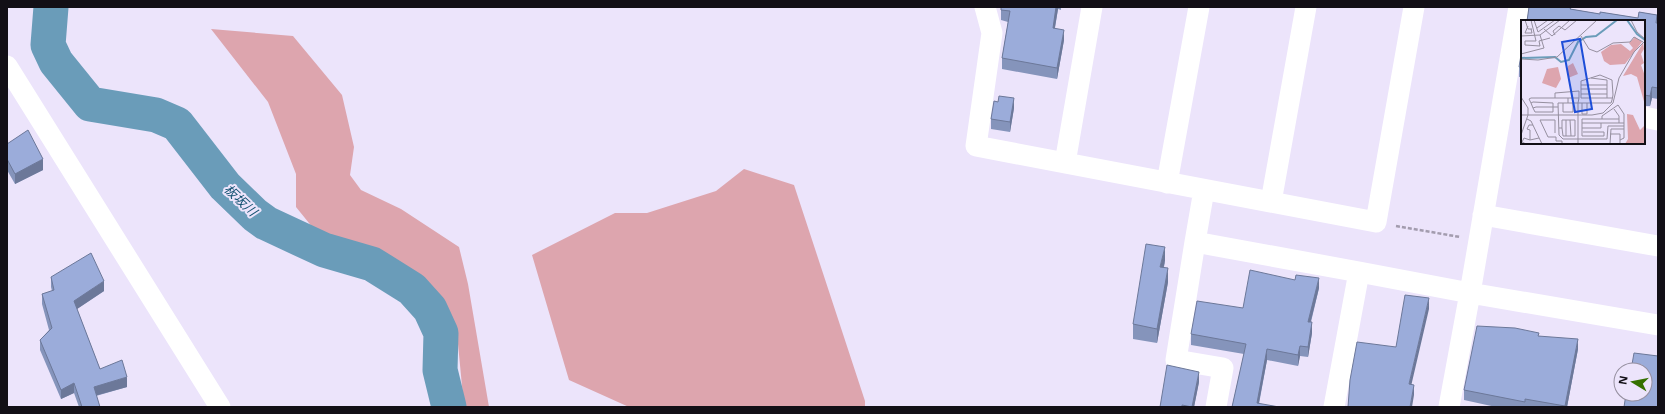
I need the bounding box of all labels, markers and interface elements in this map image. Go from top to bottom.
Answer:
inset map [1521,20,1645,144]
water label: 板坂川 [221,180,263,221]
north arrow [1613,362,1653,402]
text: N [1614,374,1631,386]

